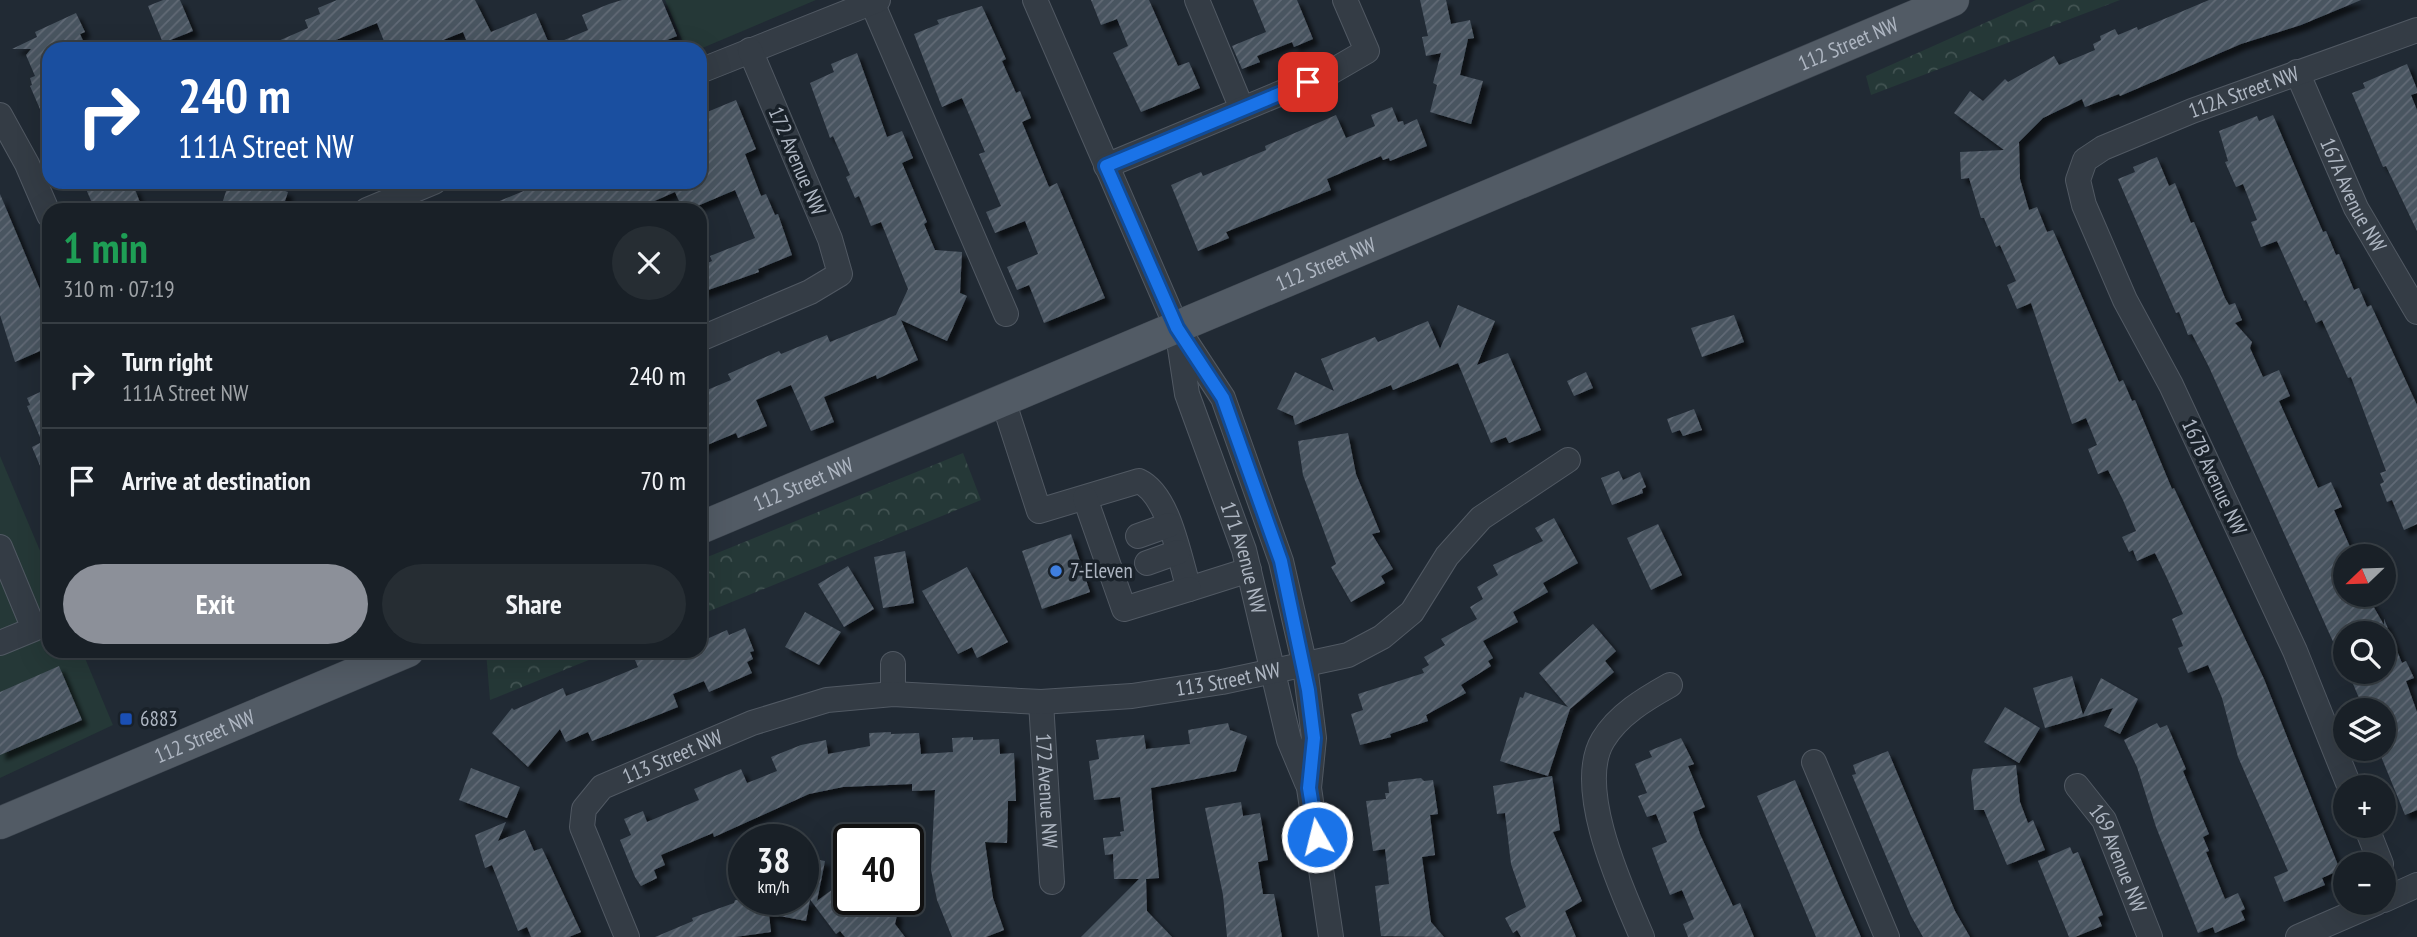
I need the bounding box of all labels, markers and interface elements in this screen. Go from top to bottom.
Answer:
street label: 112 Street NW [1794,11,1902,77]
pin [1278,52,1338,112]
street label: 112A Street NW [2185,60,2302,124]
text: 240 m [178,63,291,127]
icon: arrive [1289,63,1327,101]
icon: right [63,70,154,161]
street label: 172 Avenue NW [763,103,832,219]
text: 111A Street NW [178,125,354,167]
street label: 167A Avenue NW [2314,133,2393,257]
text: 1 min [63,220,148,275]
button: close [612,226,686,300]
street label: 112 Street NW [1271,231,1380,297]
text: 310 m · 07:19 [63,274,175,303]
text: Turn right [122,345,213,378]
icon: right [63,357,101,395]
text: 240 m [628,359,686,392]
text: 111A Street NW [122,378,248,407]
street label: 167B Avenue NW [2176,414,2253,539]
street label: 112 Street NW [749,451,857,517]
icon: arrive [63,462,101,500]
text: Arrive at destination [122,464,311,497]
text: 70 m [640,464,686,497]
street label: 171 Avenue NW [1214,498,1273,616]
north arrow [2333,544,2396,607]
map controls [2333,544,2396,915]
place label: 7-Eleven [1070,557,1133,584]
marker: 7-Eleven [1048,563,1064,579]
button: Exit [63,564,368,644]
button: Share [382,564,686,644]
button: search [2333,621,2396,684]
street label: 113 Street NW [1174,656,1283,702]
button: layers [2333,698,2396,761]
street label: 112 Street NW [150,703,259,769]
place label: 6883 [140,705,178,732]
marker: 6883 [118,711,134,727]
street label: 113 Street NW [618,723,726,790]
street label: 172 Avenue NW [1030,732,1064,849]
button: + [2333,775,2396,838]
street label: 169 Avenue NW [2083,798,2153,916]
position arrow [1280,800,1354,874]
speed limit sign: 40 [833,824,924,915]
text: 38 [757,837,790,883]
button: − [2333,852,2396,915]
text: km/h [758,875,789,898]

